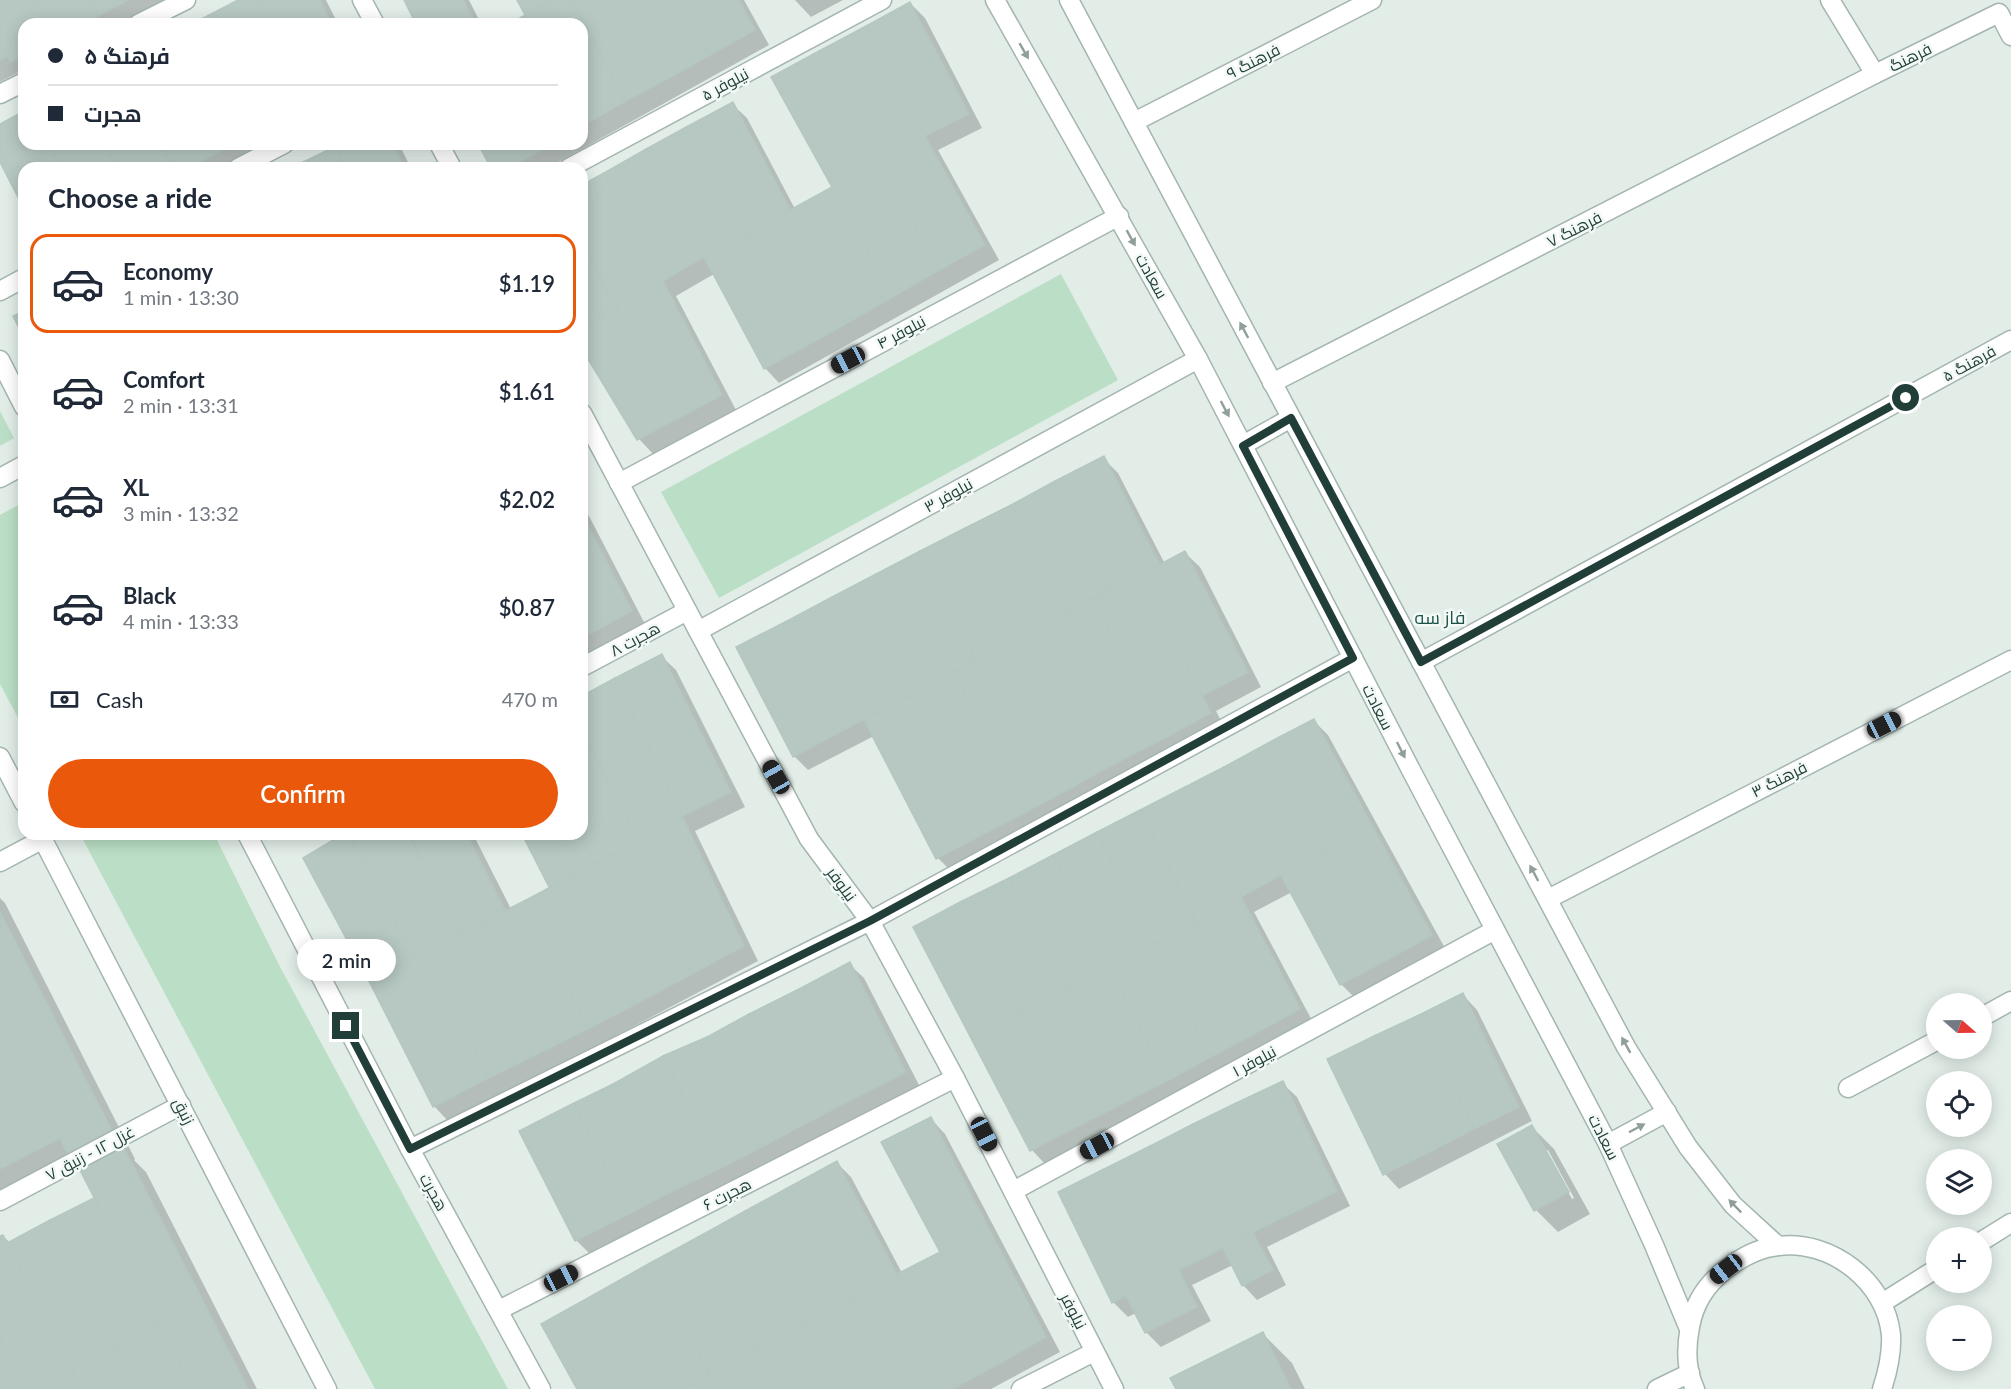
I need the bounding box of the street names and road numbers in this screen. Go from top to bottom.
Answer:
street label: فرهنگ [1885,38,1935,76]
street label: فرهنگ ۹ [1223,39,1283,83]
street label: نیلوفر ۵ [698,63,752,105]
street label: فرهنگ ۷ [1543,207,1605,251]
street label: سعادت [1132,250,1173,302]
street label: نیلوفر ۴ [873,311,929,353]
street label: فرهنگ ۵ [1939,340,1999,386]
street label: نیلوفر ۳ [920,474,976,516]
street label: هجرت ۸ [607,618,663,660]
street label: سعادت [1359,681,1398,733]
street label: فرهنگ ۳ [1748,756,1810,802]
street label: نیلوفر [822,862,861,905]
street label: نیلوفر ۱ [1229,1041,1279,1081]
street label: زنبق [168,1094,199,1128]
street label: سعادت [1585,1111,1624,1163]
street label: غزل ۱۲ - زنبق ۷ [42,1121,138,1186]
street label: هجرت [416,1170,452,1214]
street label: هجرت ۶ [699,1173,755,1215]
street label: نیلوفر [1056,1289,1091,1332]

